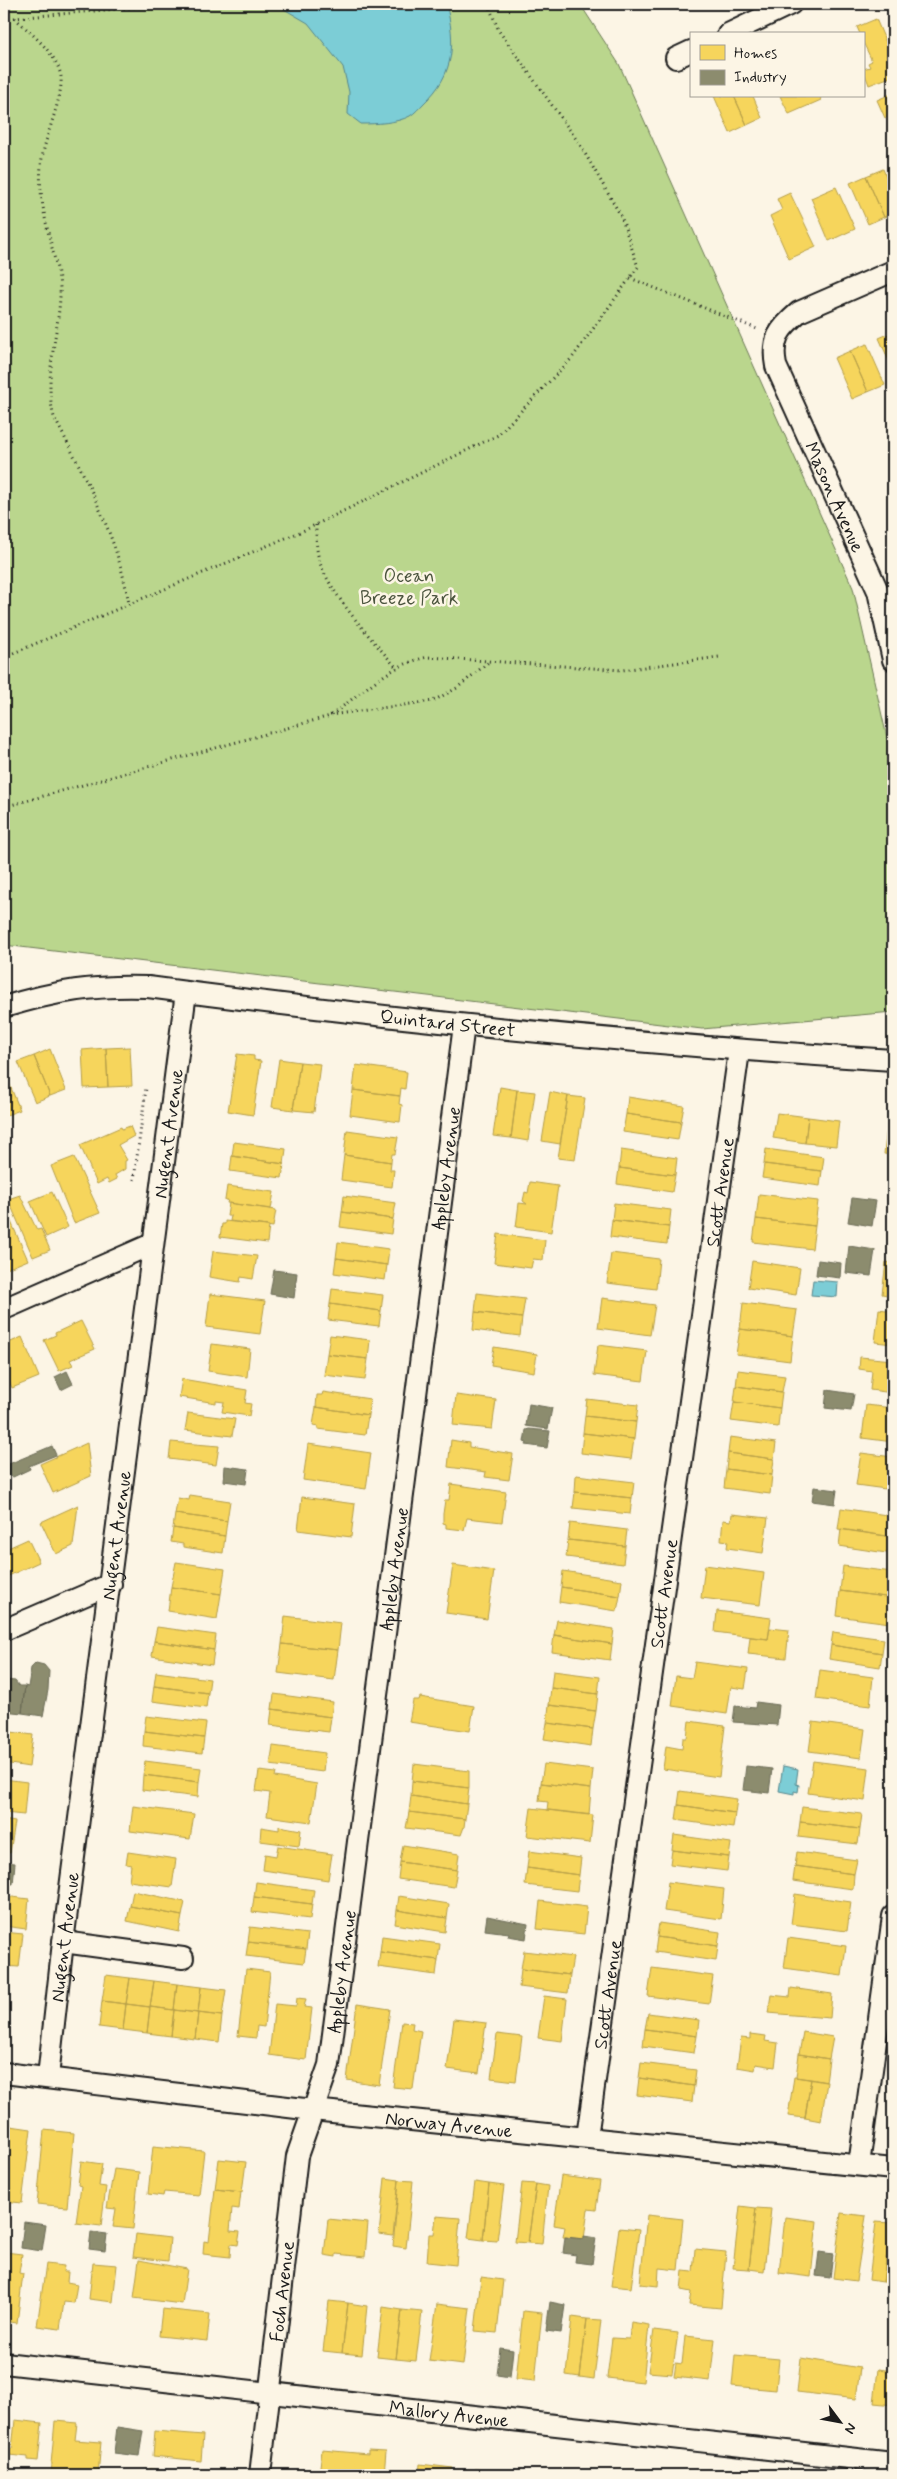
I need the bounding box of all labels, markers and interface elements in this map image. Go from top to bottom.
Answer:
legend [690,32,864,98]
text: Homes [734,44,777,64]
text: Industry [734,68,787,88]
street label: Mason Avenue [798,438,870,557]
park label: Ocean Breeze Park [360,564,458,611]
street label: Quintard Street [379,1005,516,1044]
street label: Nugent Avenue [148,1067,190,1200]
street label: Appleby Avenue [427,1105,467,1232]
street label: Scott Avenue [701,1136,741,1249]
street label: Nugent Avenue [96,1469,138,1602]
street label: Appleby Avenue [375,1506,415,1632]
street label: Scott Avenue [645,1537,685,1650]
street label: Nugent Avenue [45,1871,86,2003]
street label: Appleby Avenue [322,1908,363,2035]
street label: Scott Avenue [588,1938,628,2051]
street label: Norway Avenue [384,2106,514,2144]
street label: Foch Avenue [265,2240,301,2343]
street label: Mallory Avenue [388,2395,510,2434]
north arrow [814,2396,864,2446]
text: N [840,2420,860,2437]

